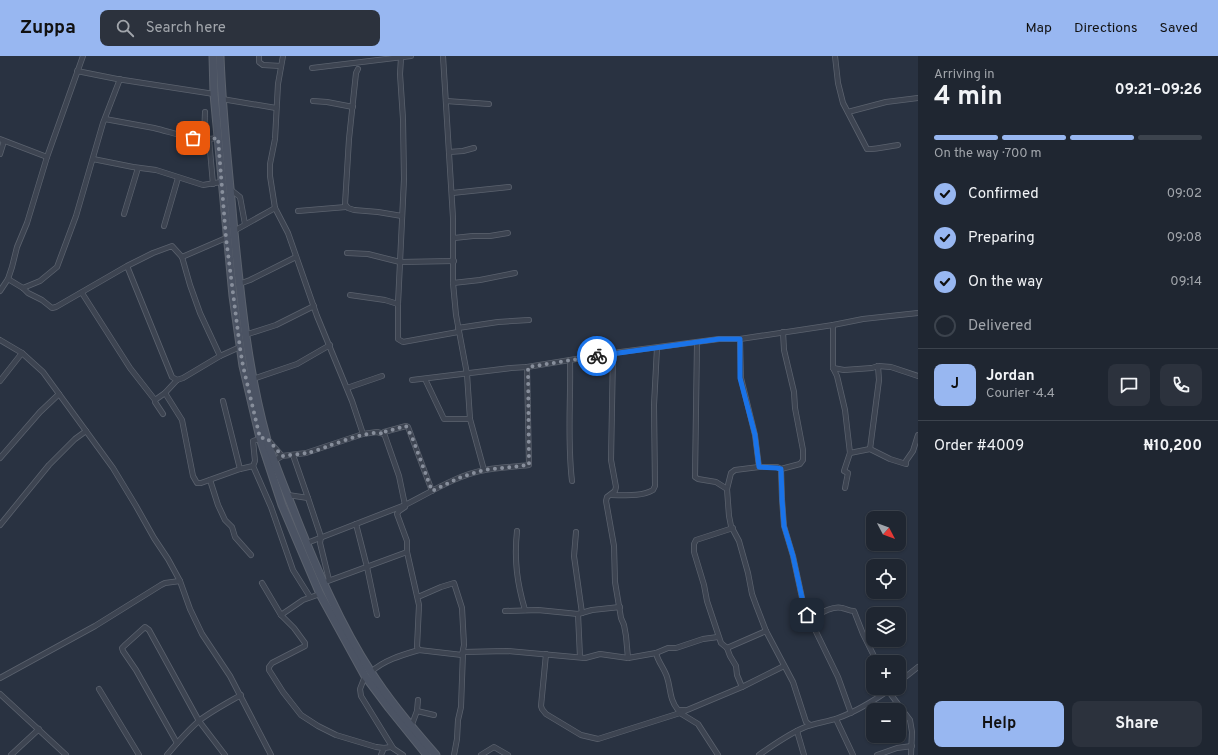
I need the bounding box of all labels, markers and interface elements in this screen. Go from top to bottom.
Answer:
search box [100,10,380,46]
text: Zuppa [20,16,76,40]
icon: search [114,17,136,39]
text: Search here [146,19,226,38]
text: Map [1026,20,1052,37]
text: Directions [1074,20,1138,37]
text: Saved [1160,20,1198,37]
text: Arriving in [934,67,995,83]
text: 4 min [934,81,1003,114]
text: 09:21–09:26 [1115,81,1202,100]
pin [176,121,210,155]
icon: bag [182,127,204,149]
text: On the way · 700 m [934,146,1042,162]
icon: check [934,183,956,205]
text: Confirmed [968,185,1039,204]
text: 09:02 [1167,186,1202,202]
icon: check [934,227,956,249]
text: Preparing [968,229,1035,248]
text: 09:08 [1167,230,1202,246]
icon: check [934,271,956,293]
text: On the way [968,273,1043,292]
text: 09:14 [1170,274,1202,290]
text: Delivered [968,317,1032,336]
courier [577,336,617,376]
icon: bike [586,345,608,367]
button: chat [1108,364,1150,406]
button: phone [1160,364,1202,406]
text: Jordan [986,367,1035,386]
text: J [951,375,959,394]
text: Courier · 4.4 [986,386,1055,402]
text: Order #4009 [934,437,1024,456]
text: ₦10,200 [1143,437,1202,456]
north arrow [866,511,906,551]
map controls [866,511,906,743]
button: locate [866,559,906,599]
pin [790,598,824,632]
icon: home [796,604,818,626]
button: layers [866,607,906,647]
button: + [866,655,906,695]
button: Help [934,701,1064,747]
button: Share [1072,701,1202,747]
button: − [866,703,906,743]

